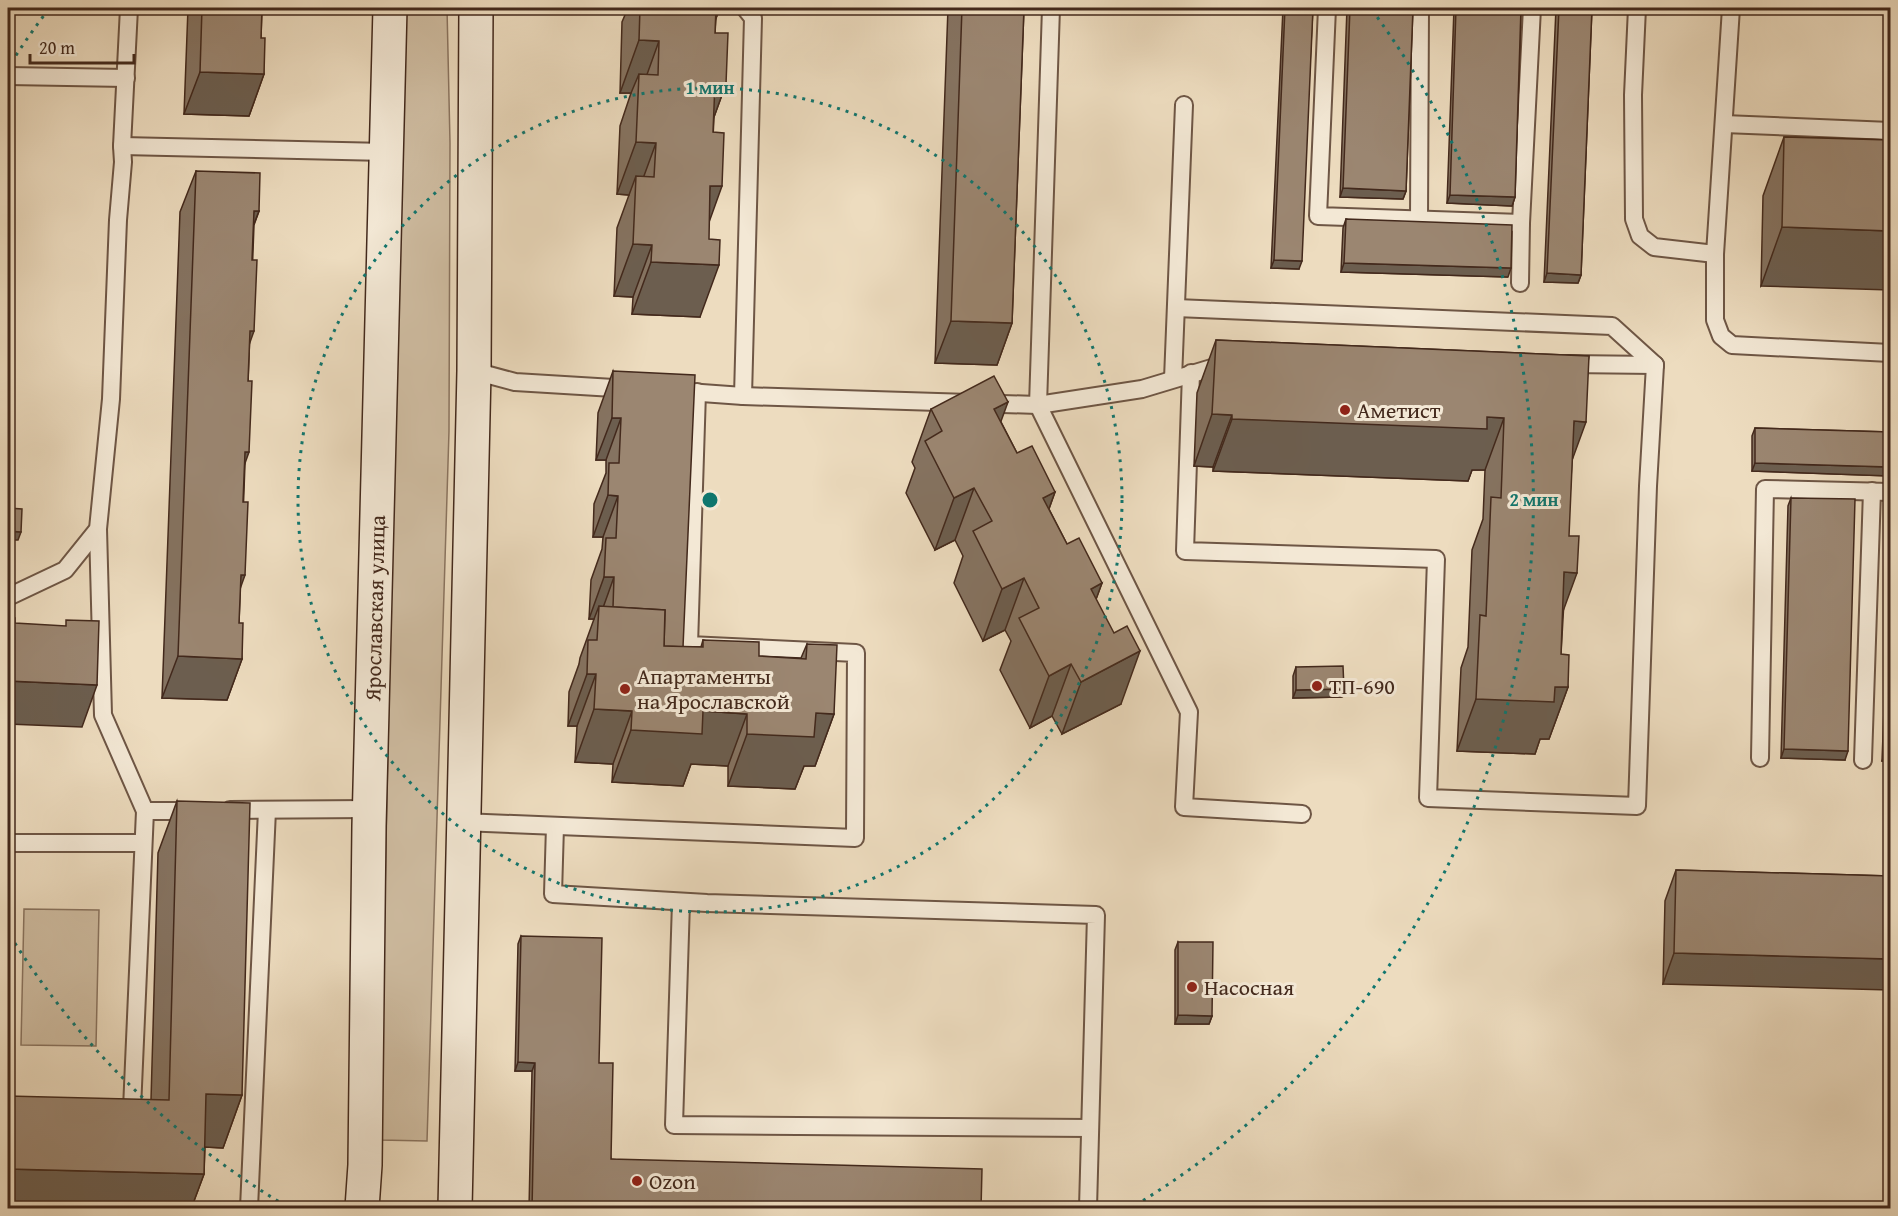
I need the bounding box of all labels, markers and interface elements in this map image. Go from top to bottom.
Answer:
scale bar [30,27,134,65]
text: 20 m [39,34,75,61]
text: 1 мин [685,74,735,101]
place label: Аметист [1357,394,1441,426]
marker: Аметист [1338,403,1352,417]
text: 2 мин [1509,486,1559,513]
centre of rings [700,490,720,510]
street label: Ярославская улица [356,514,393,703]
place label: Апартаменты на Ярославской [637,660,790,717]
place label: ТП-690 [1329,670,1395,702]
marker: ТП-690 [1310,679,1324,693]
marker: Апартаменты на Ярославской [618,682,632,696]
place label: Насосная [1204,971,1294,1003]
marker: Насосная [1185,980,1199,994]
place label: Ozon [649,1165,696,1197]
marker: Ozon [630,1174,644,1188]

